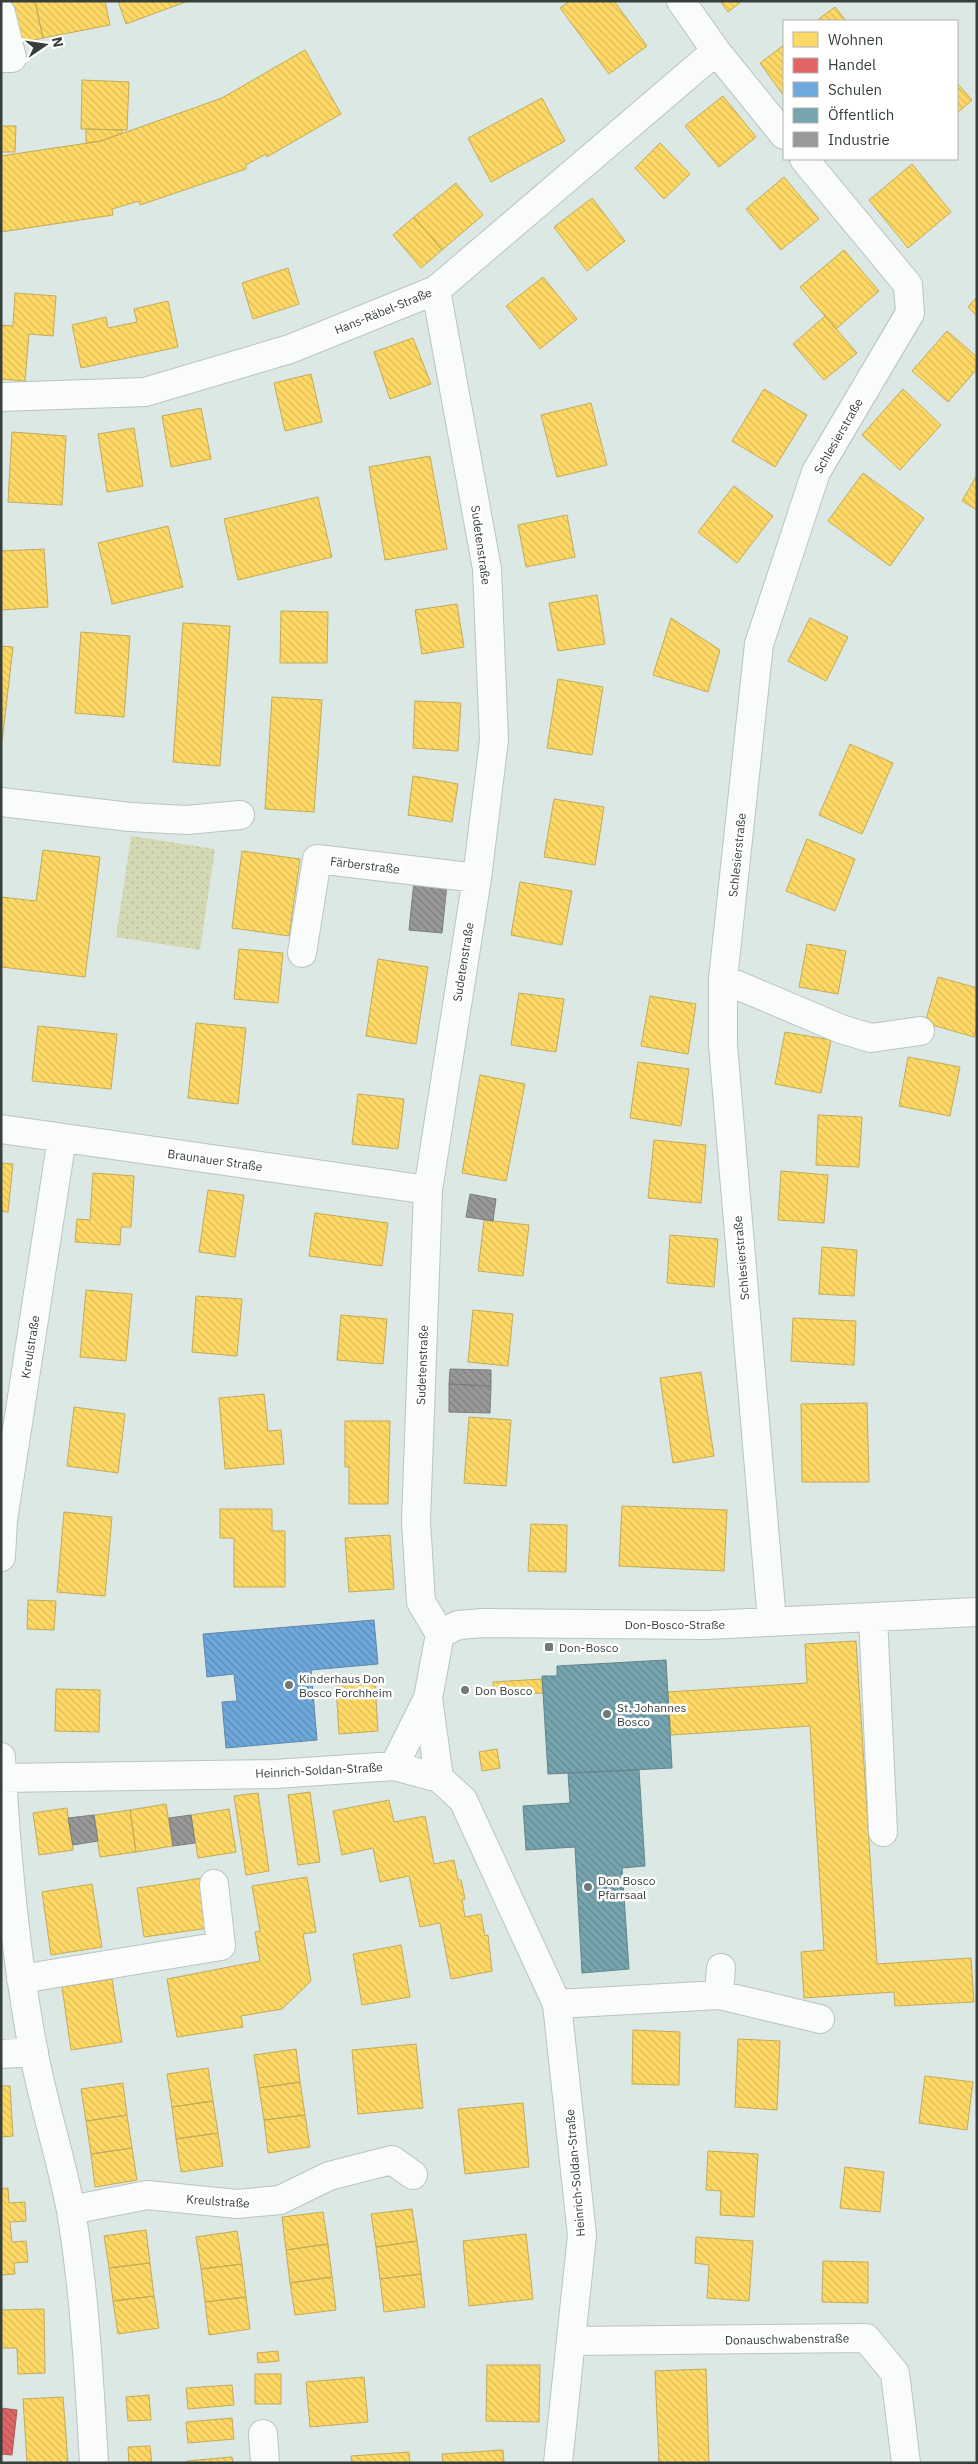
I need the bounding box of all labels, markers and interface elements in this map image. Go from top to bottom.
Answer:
north arrow [20,20,70,70]
legend [783,20,958,160]
text: Wohnen [828,30,883,49]
text: N [48,35,68,49]
text: Handel [828,55,876,74]
text: Schulen [828,80,882,99]
text: Öffentlich [828,105,894,124]
text: Industrie [828,130,890,149]
street label: Hans-Räbel-Straße [332,284,434,337]
street label: Schlesierstraße [810,395,866,476]
street label: Sudetenstraße [468,504,494,586]
street label: Schlesierstraße [725,812,749,898]
street label: Färberstraße [329,853,401,877]
street label: Sudetenstraße [449,921,477,1003]
street label: Braunauer Straße [167,1146,264,1174]
street label: Schlesierstraße [730,1215,752,1301]
street label: Kreulstraße [18,1314,42,1380]
street label: Sudetenstraße [413,1324,431,1405]
street label: Don-Bosco-Straße [625,1617,726,1632]
place label: Don-Bosco [559,1640,619,1655]
marker: Don-Bosco [543,1641,555,1653]
place label: Kinderhaus Don Bosco Forchheim [299,1671,392,1700]
marker: Kinderhaus Don Bosco Forchheim [283,1679,295,1691]
place label: Don Bosco [475,1683,533,1698]
marker: Don Bosco [459,1684,471,1696]
place label: St. Johannes Bosco [617,1700,687,1729]
marker: St. Johannes Bosco [601,1708,613,1720]
street label: Heinrich-Soldan-Straße [255,1759,384,1781]
place label: Don Bosco Pfarrsaal [598,1873,656,1902]
marker: Don Bosco Pfarrsaal [582,1881,594,1893]
street label: Heinrich-Soldan-Straße [562,2108,588,2237]
street label: Kreulstraße [186,2191,251,2211]
street label: Donauschwabenstraße [725,2330,850,2348]

